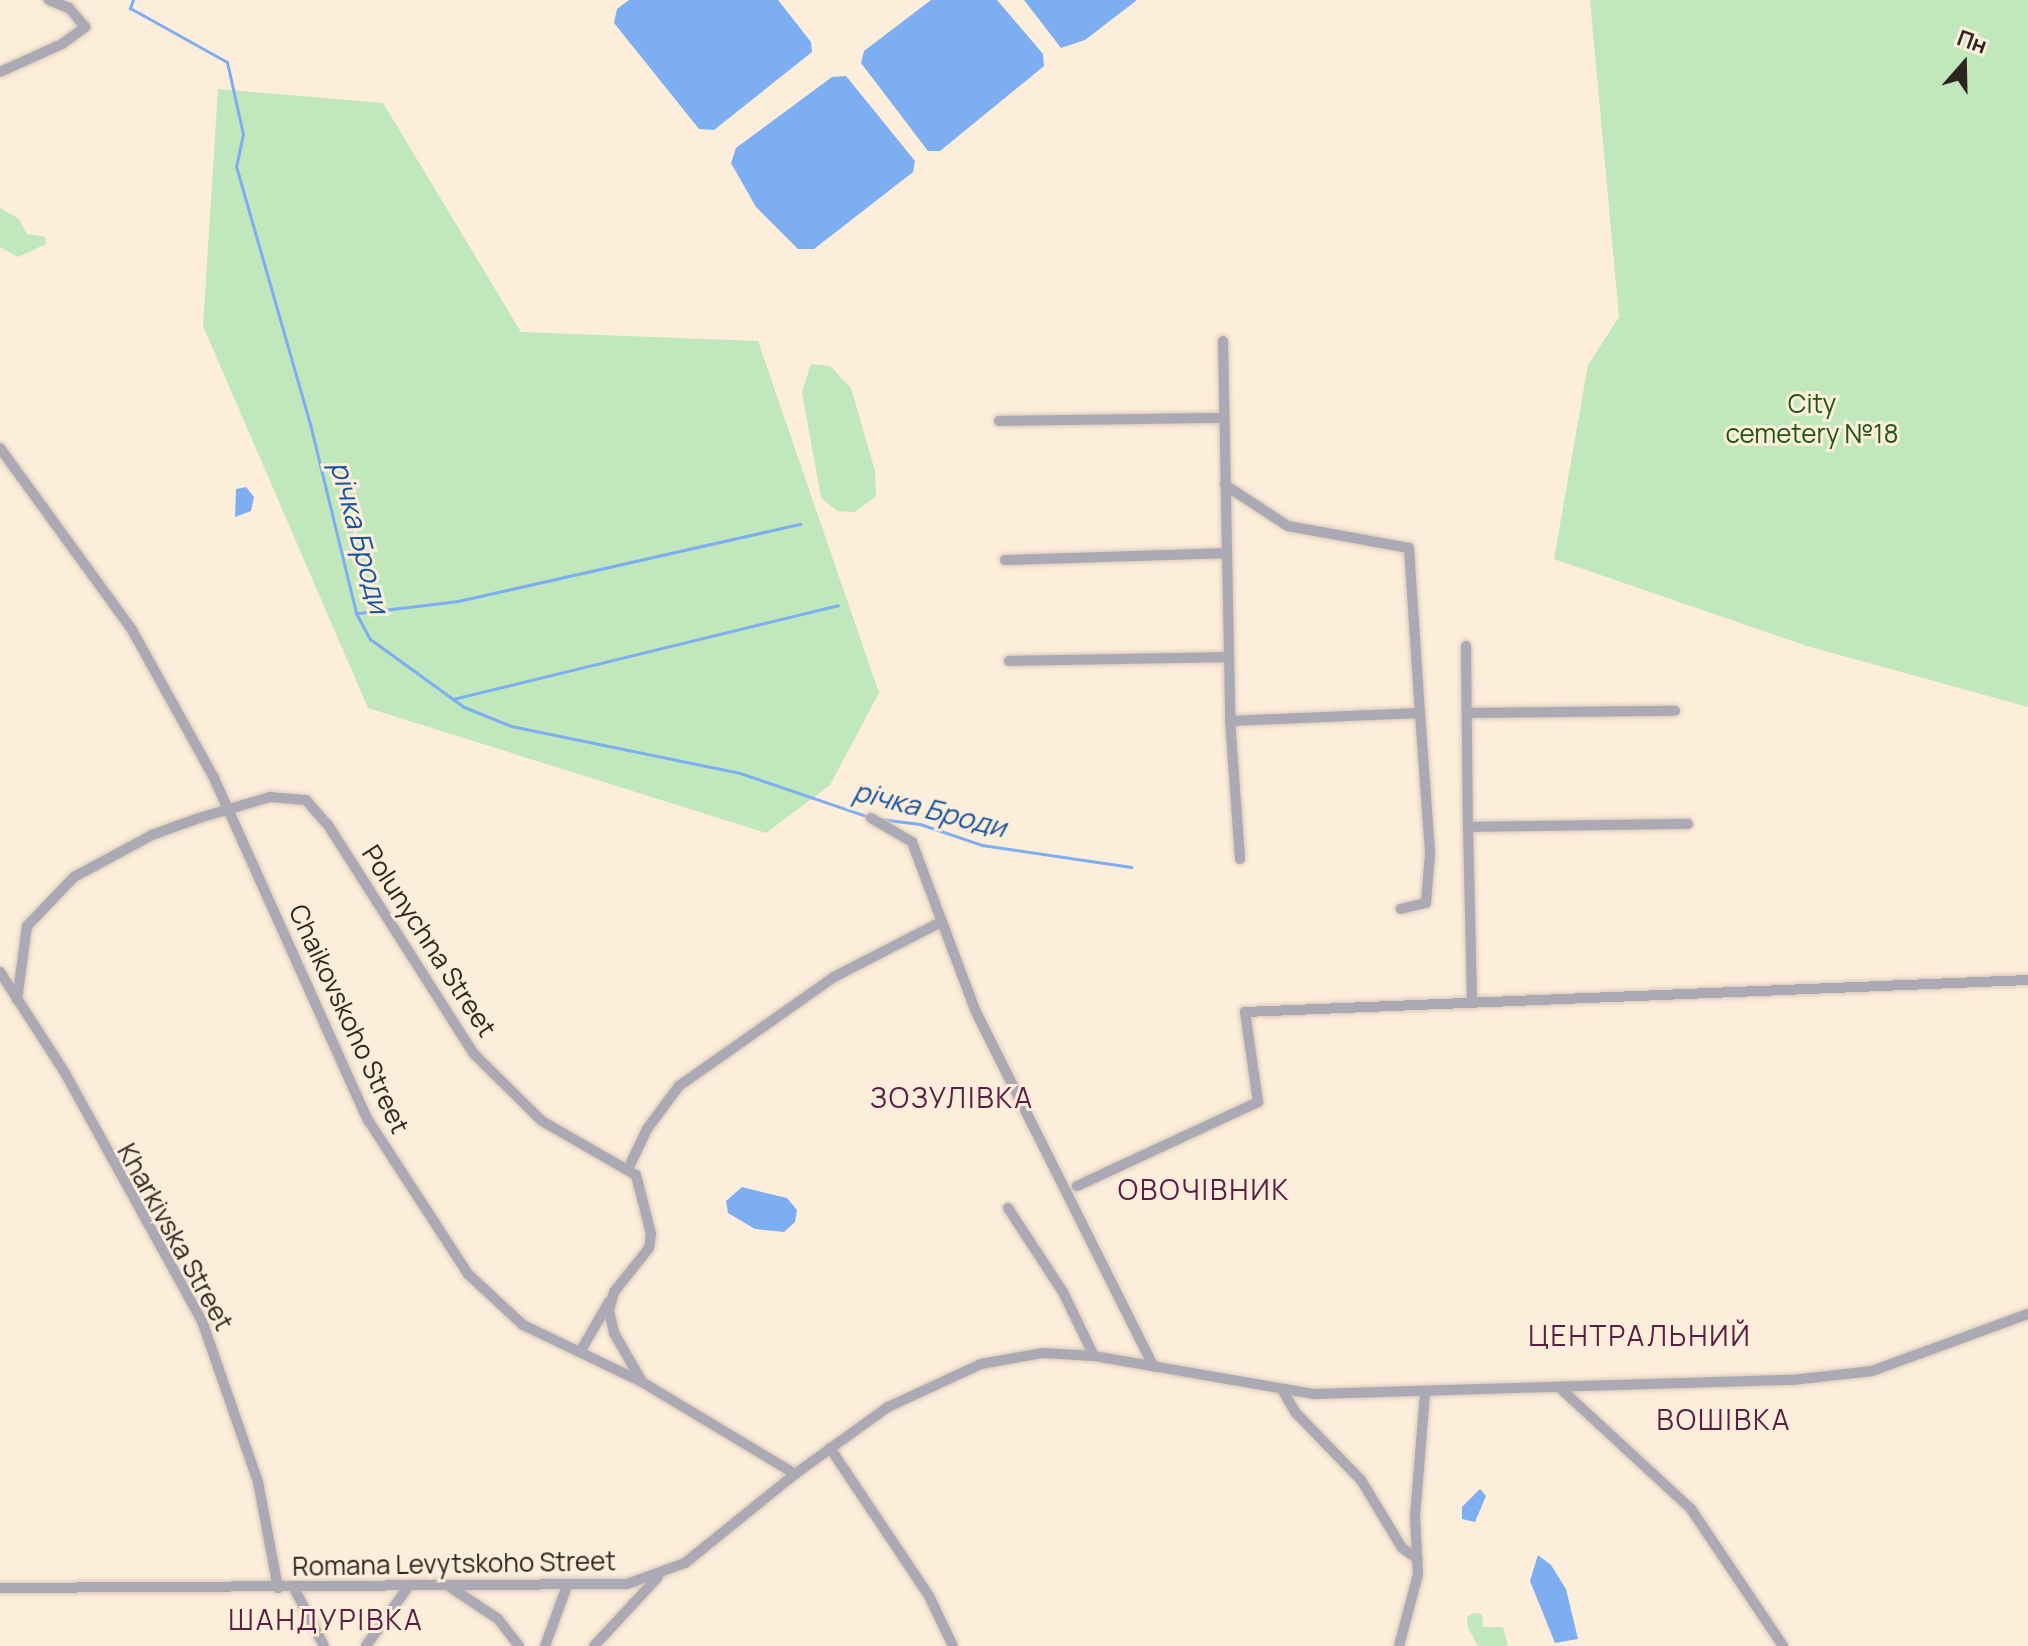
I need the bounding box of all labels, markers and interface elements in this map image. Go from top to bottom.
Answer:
text: Пн [1953,22,1991,61]
north arrow [1924,24,2004,104]
park label: City cemetery №18 [1725,388,1899,450]
water label: річка Броди [325,457,397,617]
water label: річка Броди [850,773,1010,843]
street label: Polunychna Street [355,839,503,1043]
street label: Chaikovskoho Street [282,900,416,1138]
district label: ЗОЗУЛІВКА [870,1080,1034,1114]
street label: Kharkivska Street [111,1138,239,1336]
district label: ОВОЧІВНИК [1118,1172,1290,1206]
district label: ЦЕНТРАЛЬНИЙ [1528,1318,1752,1352]
district label: ВОШІВКА [1657,1402,1791,1436]
street label: Romana Levytskoho Street [292,1546,616,1582]
district label: ШАНДУРІВКА [228,1602,424,1636]

